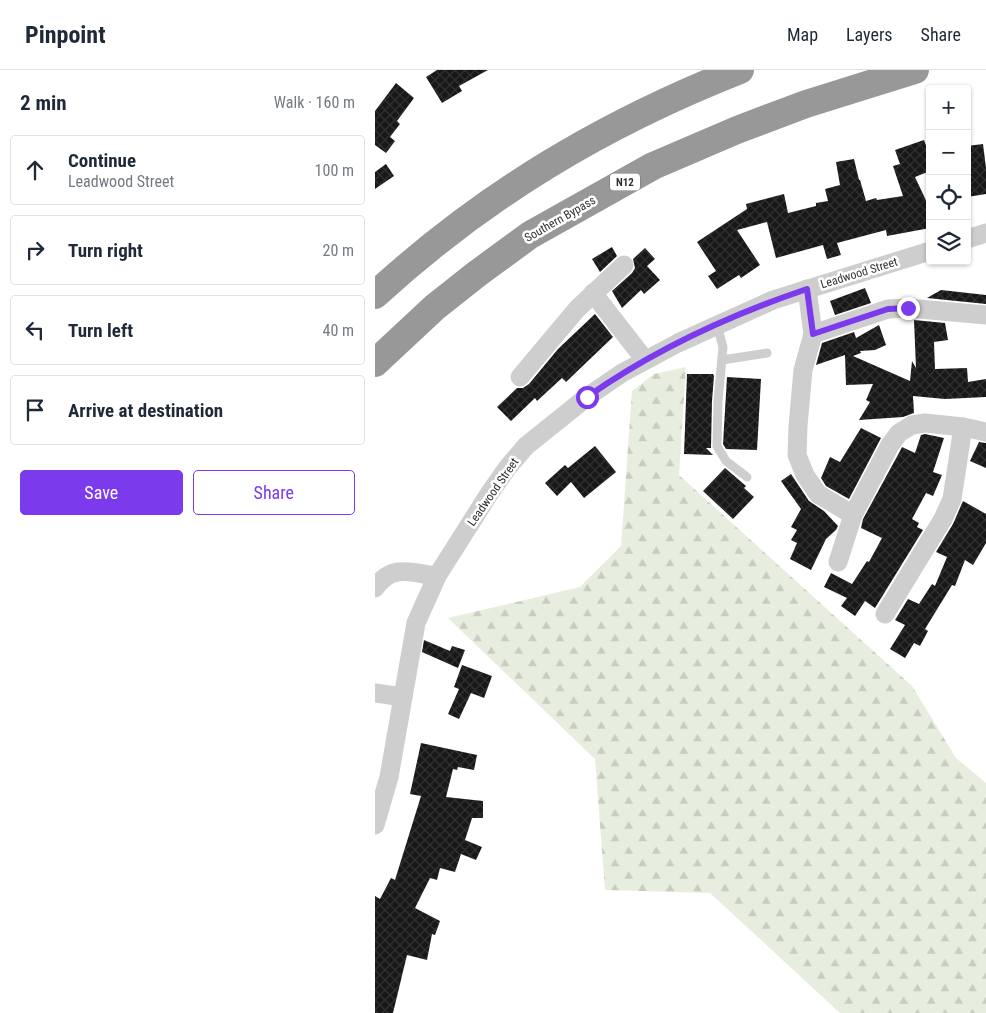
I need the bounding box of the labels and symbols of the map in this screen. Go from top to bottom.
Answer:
road number: N12 [610,174,640,190]
street label: Southern Bypass [522,193,598,245]
street label: Leadwood Street [819,255,900,291]
route end [897,297,920,320]
route start [576,386,599,409]
street label: Leadwood Street [464,455,522,529]

